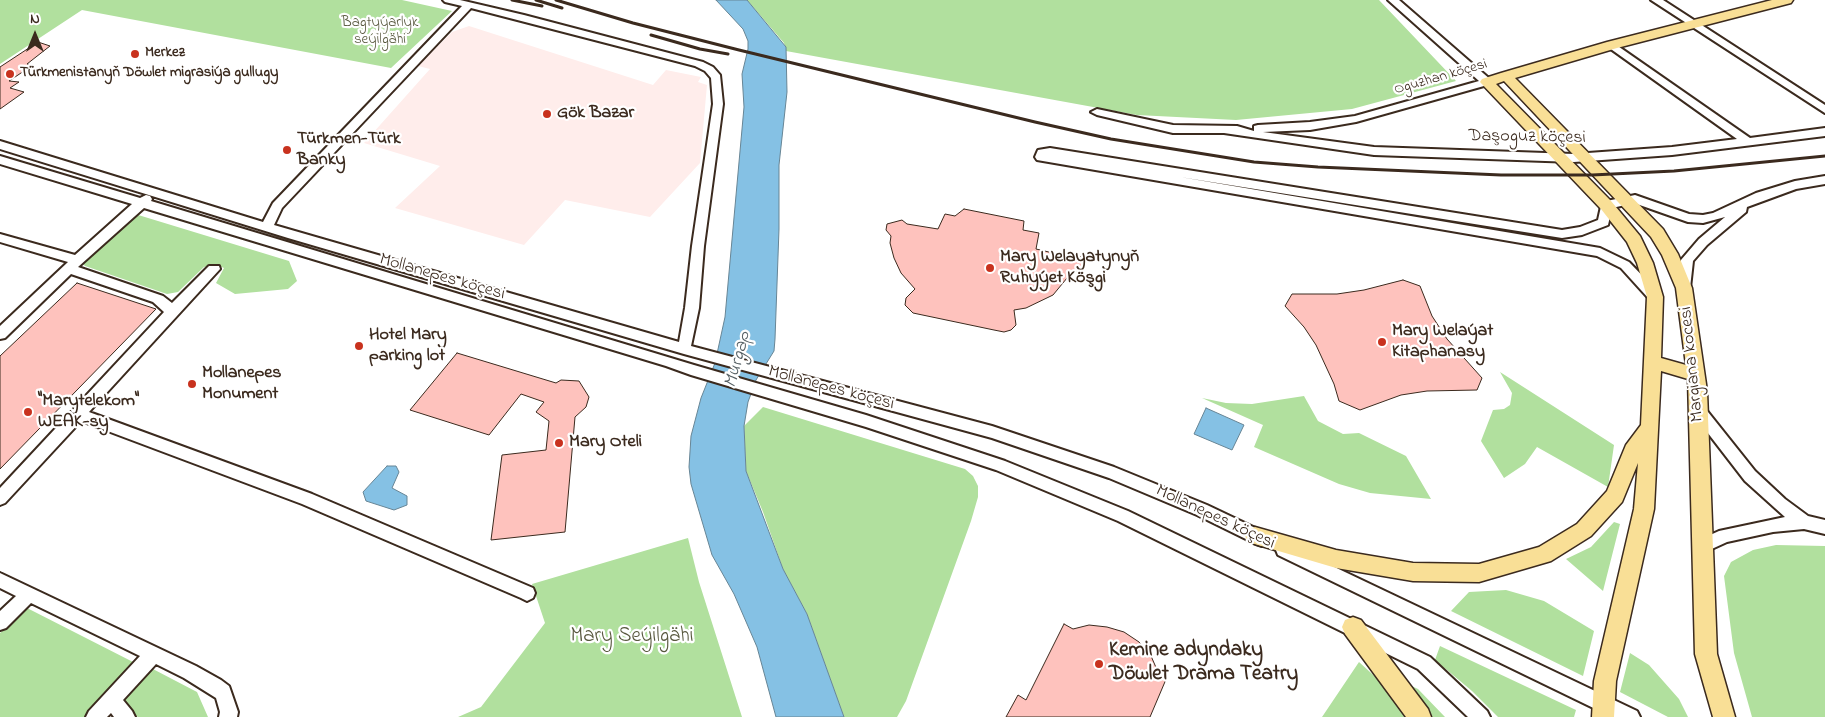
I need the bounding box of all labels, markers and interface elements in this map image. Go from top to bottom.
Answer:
text: N [30,9,40,30]
north arrow [10,10,60,60]
park label: Bagtyýarlyk seýilgähi [342,15,418,50]
place label: Merkez [145,45,185,63]
marker: Merkez [129,48,141,60]
street label: Oguzhan köçesi [1392,56,1490,100]
place label: Türkmenistanyň Döwlet migrasiýa gullugy [20,65,278,83]
marker: Türkmenistanyň Döwlet migrasiýa gullugy [4,68,16,80]
place label: Gök Bazar [557,103,634,125]
marker: Gök Bazar [541,108,553,120]
street label: Daşoguz köçesi [1468,126,1586,150]
place label: Türkmen-Türk Banky [297,129,401,172]
marker: Türkmen-Türk Banky [281,144,293,156]
place label: Mary Welayatynyň Ruhyýet Köşgi [1000,247,1139,290]
street label: Mollanepes köçesi [377,250,507,306]
marker: Mary Welayatynyň Ruhyýet Köşgi [984,262,996,274]
street label: Margiana kocesi [1676,305,1710,423]
place label: Mary Welaýat Kitaphanasy [1392,321,1493,364]
place label: Hotel Mary parking lot [369,325,447,368]
water label: Murgap [721,329,757,391]
marker: Mary Welaýat Kitaphanasy [1376,336,1388,348]
marker: Hotel Mary parking lot [353,340,365,352]
street label: Mollanepes köçesi [766,362,896,416]
place label: Mollanepes Monument [202,363,281,406]
marker: Mollanepes Monument [186,378,198,390]
place label: "Marytelekom" WEAK-sy [38,391,139,434]
marker: "Marytelekom" WEAK-sy [22,406,34,418]
place label: Mary Oteli [569,432,642,454]
marker: Mary Oteli [553,437,565,449]
street label: Mollanepes köçesi [1152,481,1278,555]
park label: Mary Seýilgähi [570,625,694,651]
place label: Kemine adyndaky Döwlet Drama Teatry [1109,639,1298,689]
marker: Kemine adyndaky Döwlet Drama Teatry [1093,658,1105,670]

